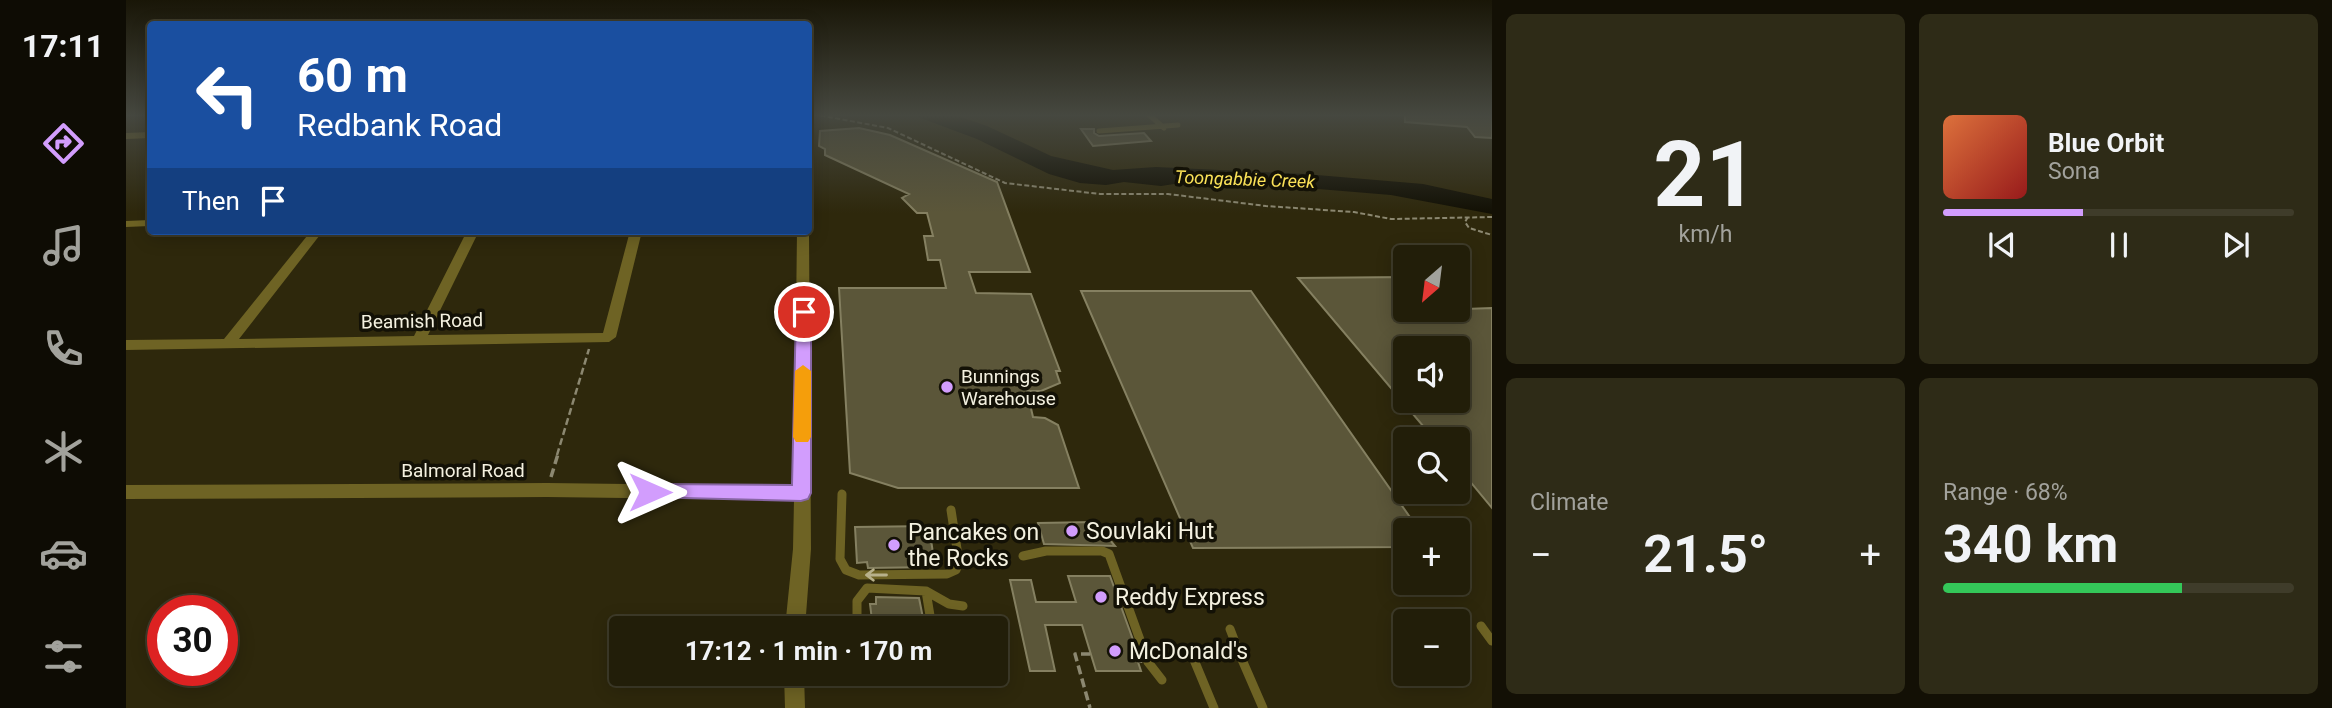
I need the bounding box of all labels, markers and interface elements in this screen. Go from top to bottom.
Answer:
text: 17:11 [22,27,104,65]
text: 60 m [297,47,408,104]
icon: left [182,49,273,140]
text: Redbank Road [297,106,502,144]
icon: directions [39,119,88,168]
text: 21 [1653,122,1758,228]
text: Blue Orbit [2048,128,2164,158]
text: Sona [2048,158,2100,185]
water label: Toongabbie Creek [1174,166,1317,192]
icon: arrive [254,182,292,220]
text: Then [182,186,240,216]
icon: music [39,221,88,270]
text: km/h [1679,221,1733,248]
icon: previous [1983,226,2021,264]
icon: pause [2100,226,2138,264]
icon: next [2217,226,2255,264]
north arrow [1393,245,1470,322]
map controls [1393,245,1470,686]
pin [774,282,834,342]
icon: arrive [785,293,823,331]
street label: Beamish Road [361,308,483,334]
icon: phone [39,324,88,373]
button: sound [1393,336,1470,413]
place label: Bunnings Warehouse [961,365,1056,410]
marker: Bunnings Warehouse [939,379,955,395]
icon: climate [39,427,88,476]
button: search [1393,427,1470,504]
position arrow [613,455,687,529]
street label: Balmoral Road [401,459,525,482]
text: Range · 68% [1943,479,2068,506]
text: Climate [1530,489,1609,516]
text: 340 km [1943,514,2118,575]
place label: Souvlaki Hut [1086,518,1214,545]
button: + [1393,518,1470,595]
place label: Pancakes on the Rocks [908,519,1039,572]
marker: Souvlaki Hut [1064,523,1080,539]
text: 21.5° [1643,524,1768,585]
icon: car [39,529,88,578]
text: − [1530,533,1552,577]
text: + [1859,533,1881,577]
marker: Pancakes on the Rocks [886,537,902,553]
one-way arrow [865,568,888,582]
place label: Reddy Express [1115,584,1265,611]
marker: Reddy Express [1093,589,1109,605]
speed limit sign: 30 [147,595,238,686]
button: − [1393,609,1470,686]
icon: filters [39,632,88,681]
text: 17:12 · 1 min · 170 m [685,636,932,666]
place label: McDonald's [1129,638,1248,665]
marker: McDonald's [1107,643,1123,659]

